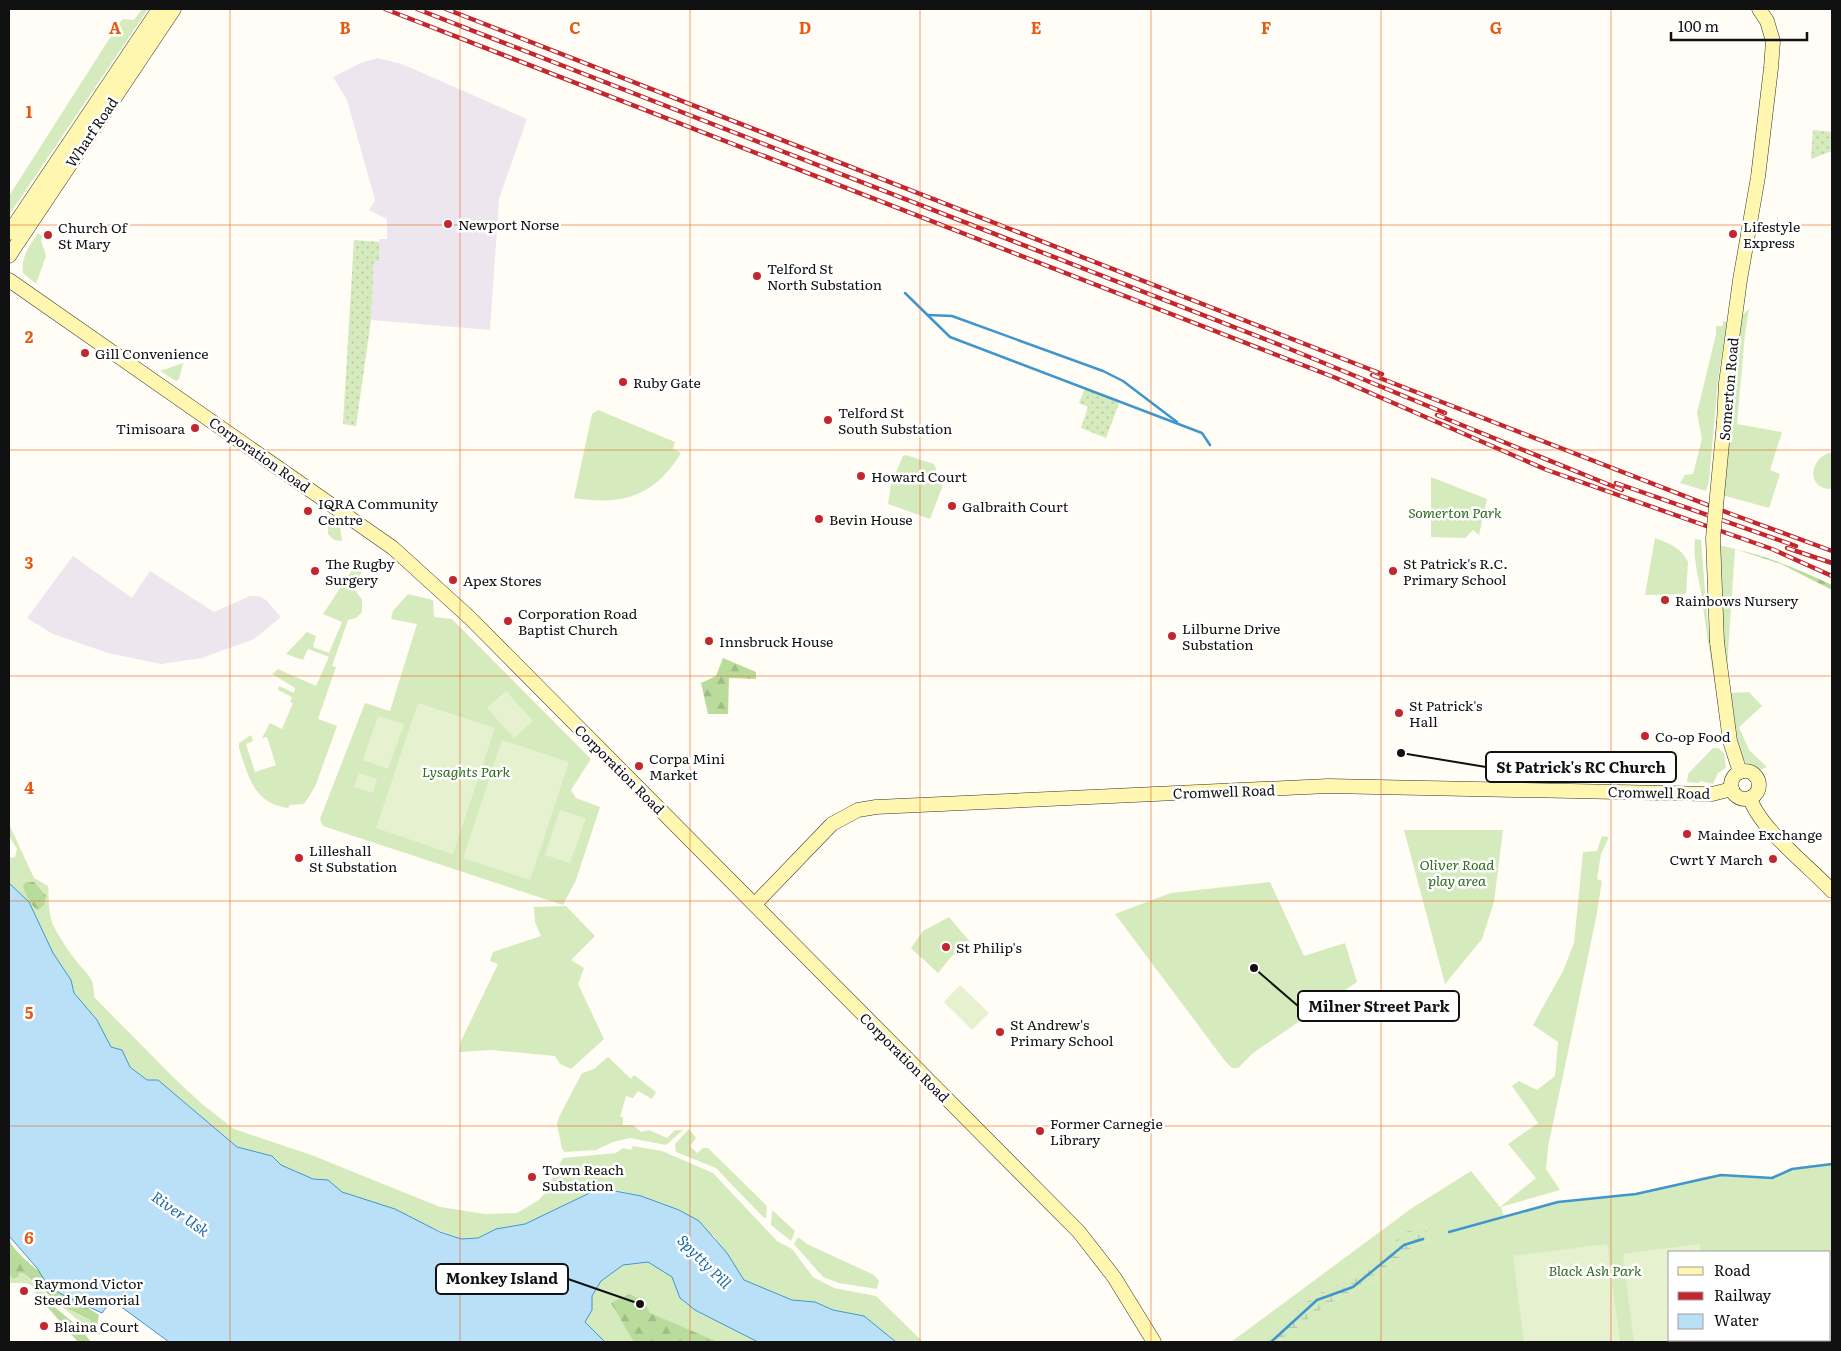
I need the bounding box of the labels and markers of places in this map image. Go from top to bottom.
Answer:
place label: Newport Norse [458,214,559,234]
place label: Lifestyle Express [1743,216,1800,252]
place label: Church Of St Mary [58,217,129,253]
marker: Newport Norse [442,218,454,230]
marker: Lifestyle Express [1727,228,1739,240]
marker: Church Of St Mary [42,229,54,241]
place label: Telford St North Substation [767,258,882,294]
marker: Telford St North Substation [751,270,763,282]
place label: Gill Convenience [95,343,208,363]
marker: Gill Convenience [79,347,91,359]
place label: Ruby Gate [633,372,701,392]
marker: Ruby Gate [617,376,629,388]
place label: Telford St South Substation [838,402,952,438]
marker: Telford St South Substation [822,414,834,426]
place label: Timisoara [116,418,185,438]
marker: Timisoara [189,422,201,434]
place label: Howard Court [871,466,967,486]
marker: Howard Court [855,470,867,482]
place label: IQRA Community Centre [318,493,439,529]
place label: Galbraith Court [962,496,1069,516]
marker: Galbraith Court [946,500,958,512]
marker: IQRA Community Centre [302,505,314,517]
place label: Bevin House [829,509,913,529]
marker: Bevin House [813,513,825,525]
place label: The Rugby Surgery [325,553,396,589]
place label: St Patrick's R.C. Primary School [1403,553,1508,589]
marker: The Rugby Surgery [309,565,321,577]
marker: St Patrick's R.C. Primary School [1387,565,1399,577]
place label: Apex Stores [463,570,541,590]
marker: Apex Stores [447,574,459,586]
place label: Rainbows Nursery [1675,590,1799,610]
marker: Rainbows Nursery [1659,594,1671,606]
place label: Corporation Road Baptist Church [518,603,638,639]
marker: Corporation Road Baptist Church [502,615,514,627]
place label: Lilburne Drive Substation [1182,618,1280,654]
marker: Lilburne Drive Substation [1166,630,1178,642]
place label: Innsbruck House [719,631,833,651]
marker: Innsbruck House [703,635,715,647]
place label: St Patrick's Hall [1409,695,1482,731]
marker: St Patrick's Hall [1393,707,1405,719]
place label: Co-op Food [1655,726,1731,746]
marker: Co-op Food [1639,730,1651,742]
place label: Corpa Mini Market [649,748,725,784]
callout: St Patrick's RC Church [1486,752,1676,782]
marker: Corpa Mini Market [633,760,645,772]
place label: Maindee Exchange [1697,824,1822,844]
marker: Maindee Exchange [1681,828,1693,840]
place label: Lilleshall St Substation [309,840,397,876]
place label: Cwrt Y March [1670,849,1763,869]
marker: Lilleshall St Substation [293,852,305,864]
marker: Cwrt Y March [1767,853,1779,865]
place label: St Philip's [956,937,1022,957]
marker: St Philip's [940,941,952,953]
callout: Milner Street Park [1298,991,1459,1021]
place label: St Andrew's Primary School [1010,1014,1114,1050]
marker: St Andrew's Primary School [994,1026,1006,1038]
place label: Former Carnegie Library [1050,1113,1163,1149]
marker: Former Carnegie Library [1034,1125,1046,1137]
place label: Town Reach Substation [542,1159,624,1195]
marker: Town Reach Substation [526,1171,538,1183]
callout: Monkey Island [436,1264,568,1294]
place label: Raymond Victor Steed Memorial [34,1273,143,1309]
marker: Raymond Victor Steed Memorial [18,1285,30,1297]
place label: Blaina Court [54,1316,139,1336]
marker: Blaina Court [38,1320,50,1332]

